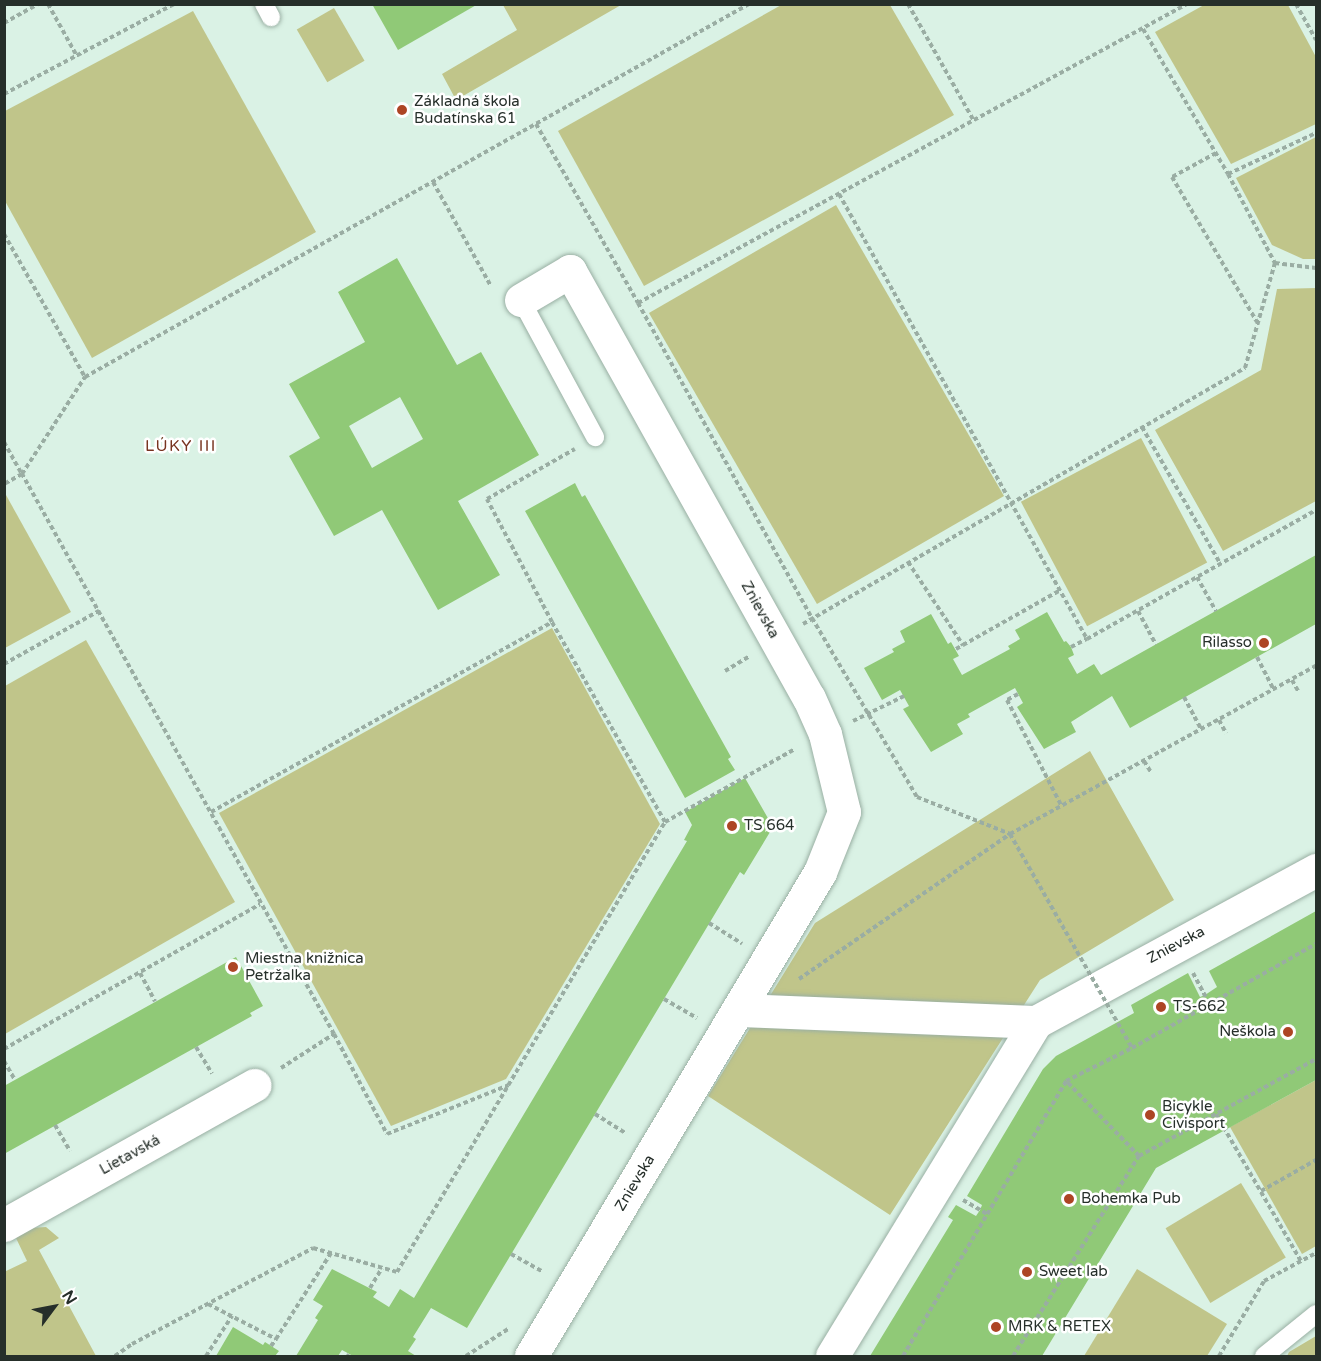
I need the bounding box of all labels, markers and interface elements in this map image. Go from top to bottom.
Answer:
place label: Základná škola Budatínska 61 [414,92,520,127]
marker: Základná škola Budatínska 61 [395,103,409,117]
district label: LÚKY III [145,436,217,456]
street label: Znievska [737,578,783,642]
place label: Rilasso [1202,634,1252,652]
marker: Rilasso [1257,636,1271,650]
place label: TS 664 [744,817,795,835]
marker: TS 664 [725,819,739,833]
street label: Znievska [1144,922,1208,968]
place label: Miestna knižnica Petržalka [245,949,364,984]
marker: Miestna knižnica Petržalka [226,960,240,974]
place label: TS-662 [1173,998,1226,1016]
marker: TS-662 [1154,1000,1168,1014]
place label: Neškola [1219,1023,1276,1041]
marker: Neškola [1281,1025,1295,1039]
place label: Bicykle Civisport [1162,1097,1225,1132]
marker: Bicykle Civisport [1143,1108,1157,1122]
street label: Lietavská [97,1131,163,1179]
street label: Znievska [611,1152,659,1214]
place label: Bohemka Pub [1081,1190,1181,1208]
marker: Bohemka Pub [1062,1192,1076,1206]
place label: Sweet lab [1039,1263,1108,1281]
marker: Sweet lab [1020,1265,1034,1279]
north arrow [24,1277,84,1337]
text: N [57,1287,81,1308]
place label: MRK & RETEX [1008,1318,1111,1336]
marker: MRK & RETEX [989,1320,1003,1334]

